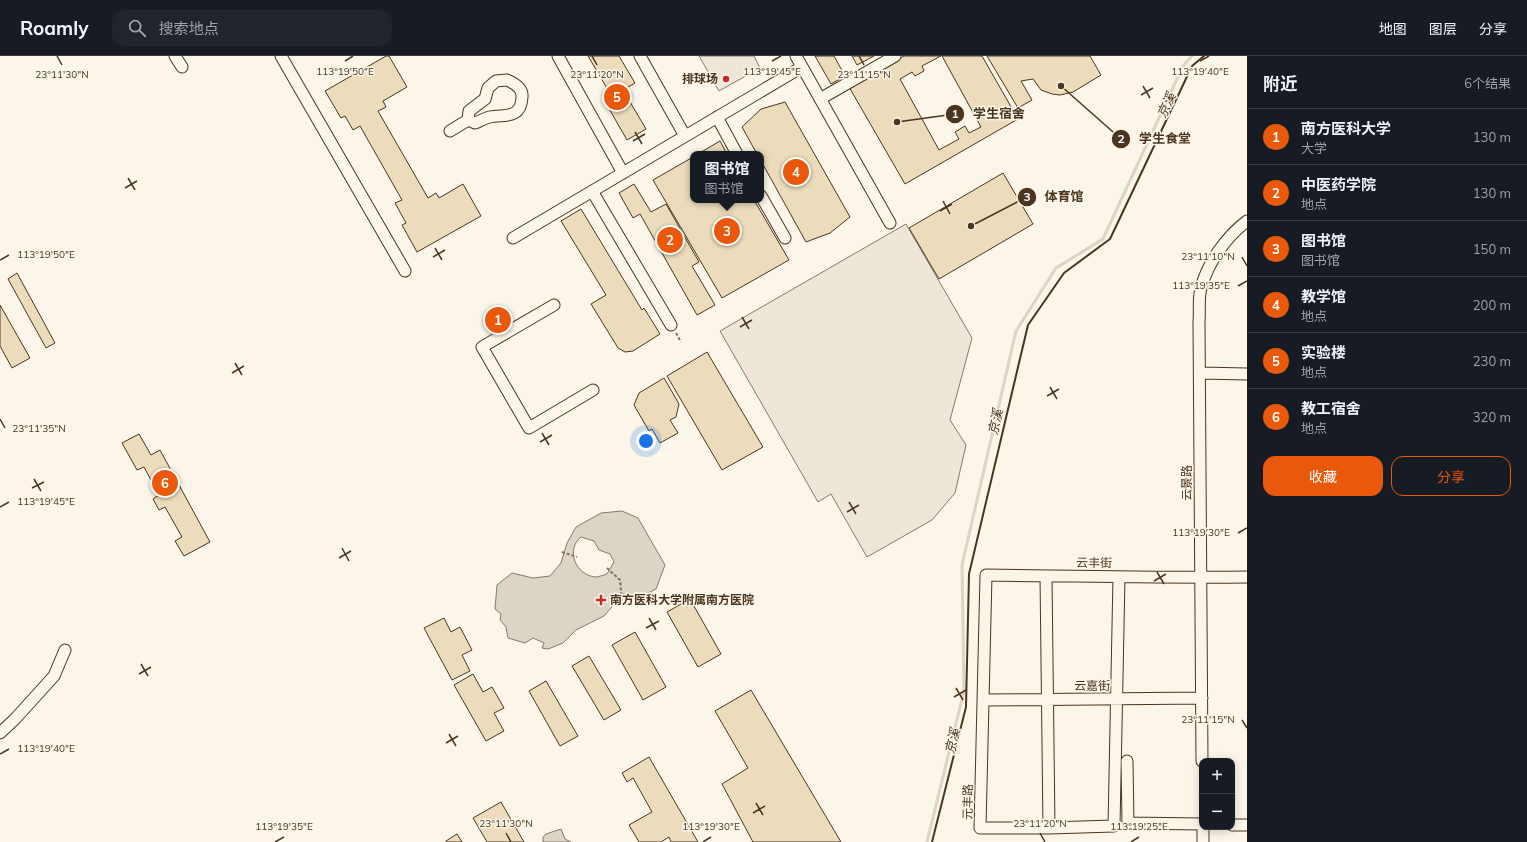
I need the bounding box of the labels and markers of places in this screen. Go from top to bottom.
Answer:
place label: 排球场 [682,71,718,86]
marker: 排球场 [721,74,731,84]
pin: 5 [604,82,630,112]
callout: 学生宿舍 [945,101,1033,126]
callout: 学生食堂 [1111,126,1199,151]
pin: 4 [783,157,809,187]
callout: 体育馆 [1017,184,1092,209]
pin: 3 [714,216,740,246]
pin: 2 [657,225,683,255]
pin: 1 [485,305,511,335]
pin: 6 [152,468,178,498]
place label: 南方医科大学附属南方医院 [610,592,754,607]
marker: 南方医科大学附属南方医院 [595,594,607,606]

